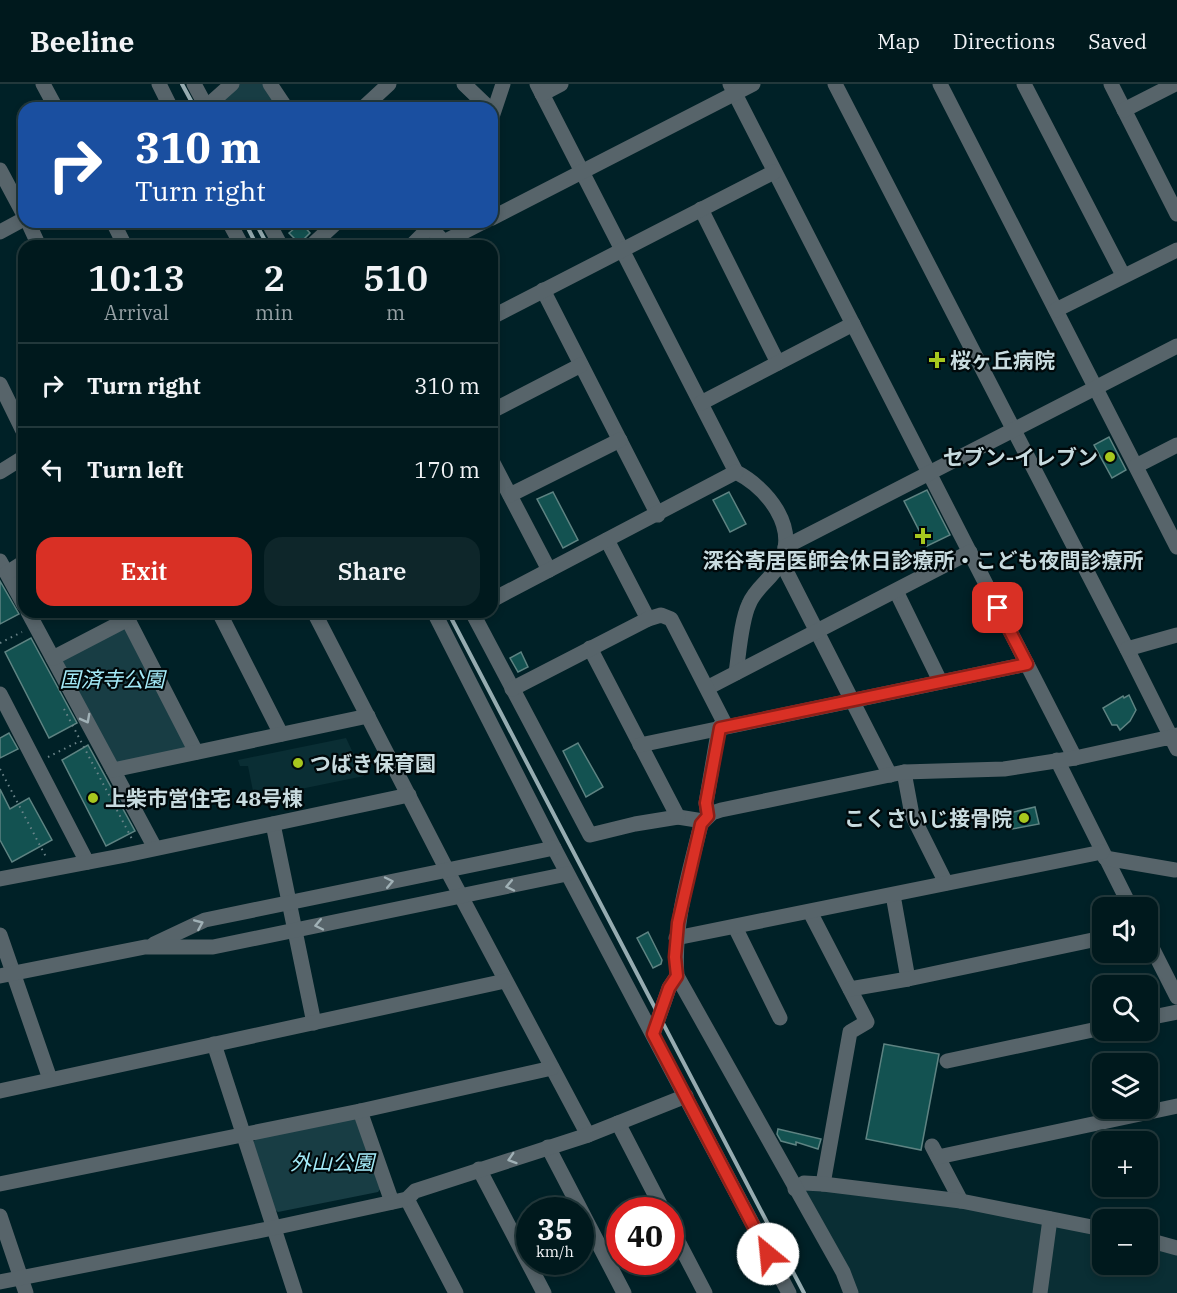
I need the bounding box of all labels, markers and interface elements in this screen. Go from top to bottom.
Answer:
text: Beeline [30,23,134,60]
text: Map [877,27,920,55]
text: Directions [953,27,1055,55]
text: Saved [1088,27,1147,55]
text: 310 m [135,120,261,175]
icon: right [36,126,114,204]
text: Turn right [135,173,266,208]
text: 10:13 [88,254,185,301]
text: 2 [263,254,285,301]
text: 510 [363,254,428,301]
text: Arrival [104,299,169,326]
text: min [255,299,293,326]
text: m [386,299,405,326]
place label: 桜ヶ丘病院 [950,346,1055,374]
marker: 桜ヶ丘病院 [928,351,946,369]
icon: right [36,369,69,402]
text: Turn right [87,371,201,400]
text: 310 m [414,371,480,400]
place label: セブン-イレブン [943,443,1098,471]
marker: セブン-イレブン [1103,450,1117,464]
icon: left [36,453,69,486]
text: Turn left [87,455,183,484]
text: 170 m [414,455,480,484]
marker: 深谷寄居医師会休日診療所・こども夜間診療所 [914,527,932,545]
button: Exit [36,537,252,606]
button: Share [264,537,480,606]
place label: 深谷寄居医師会休日診療所・こども夜間診療所 [703,546,1144,574]
pin [972,582,1023,633]
icon: arrive [981,591,1014,624]
park label: 国済寺公園 [60,665,167,693]
one-way arrow [78,713,90,724]
place label: つばき保育園 [310,749,436,777]
marker: つばき保育園 [291,756,305,770]
place label: 上柴市営住宅 48号棟 [105,784,303,812]
marker: 上柴市営住宅 48号棟 [86,791,100,805]
place label: こくさいじ接骨院 [844,804,1012,832]
marker: こくさいじ接骨院 [1017,811,1031,825]
one-way arrow [384,876,394,889]
one-way arrow [505,878,515,891]
map controls [1092,897,1158,1275]
button: sound [1092,897,1158,963]
one-way arrow [315,918,325,931]
one-way arrow [193,919,204,931]
button: search [1092,975,1158,1041]
button: layers [1092,1053,1158,1119]
button: + [1092,1131,1158,1197]
park label: 外山公園 [290,1148,377,1176]
one-way arrow [507,1151,518,1164]
speed limit sign: 40 [606,1197,684,1275]
text: 35 [537,1209,573,1248]
button: − [1092,1209,1158,1275]
position arrow [736,1222,800,1286]
text: km/h [536,1242,574,1261]

